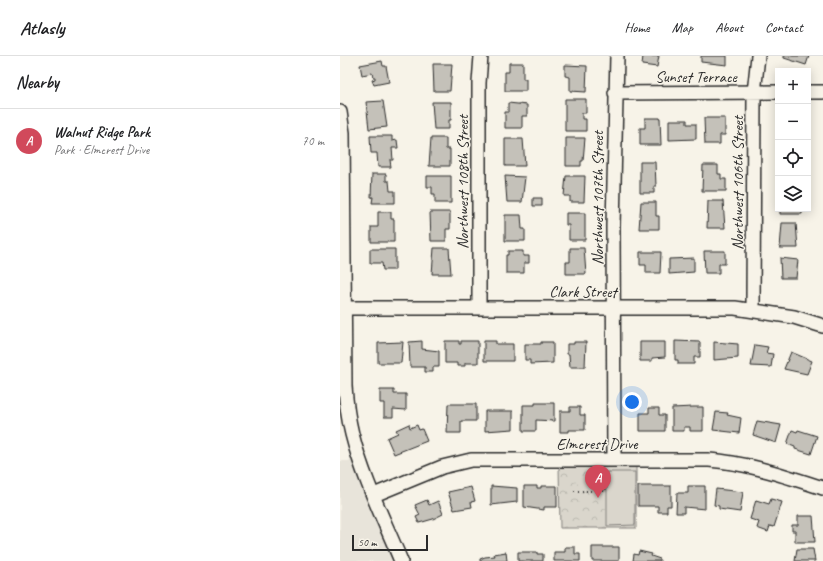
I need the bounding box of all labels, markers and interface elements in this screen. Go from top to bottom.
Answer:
text: Atlasly [20,16,64,40]
text: Home [624,19,650,36]
text: Map [672,19,693,36]
text: About [715,19,743,36]
text: Contact [765,19,803,36]
street label: Sunset Terrace [655,67,739,87]
map controls [775,68,811,212]
button: + [775,68,811,104]
text: Nearby [16,72,59,93]
button: − [775,104,811,140]
street label: Northwest 108th Street [453,113,473,249]
street label: Northwest 106th Street [728,114,748,250]
text: Walnut Ridge Park [54,123,150,142]
street label: Northwest 107th Street [588,129,608,265]
text: A [26,133,32,149]
text: 70 m [302,133,324,149]
button: locate [775,140,811,176]
text: Park · Elmcrest Drive [54,142,149,158]
button: layers [775,176,811,212]
street label: Clark Street [549,282,619,302]
your location [622,392,642,412]
street label: Elmcrest Drive [556,434,639,454]
pin: A [585,465,611,498]
scale bar [352,533,428,552]
text: 50 m [358,535,377,549]

